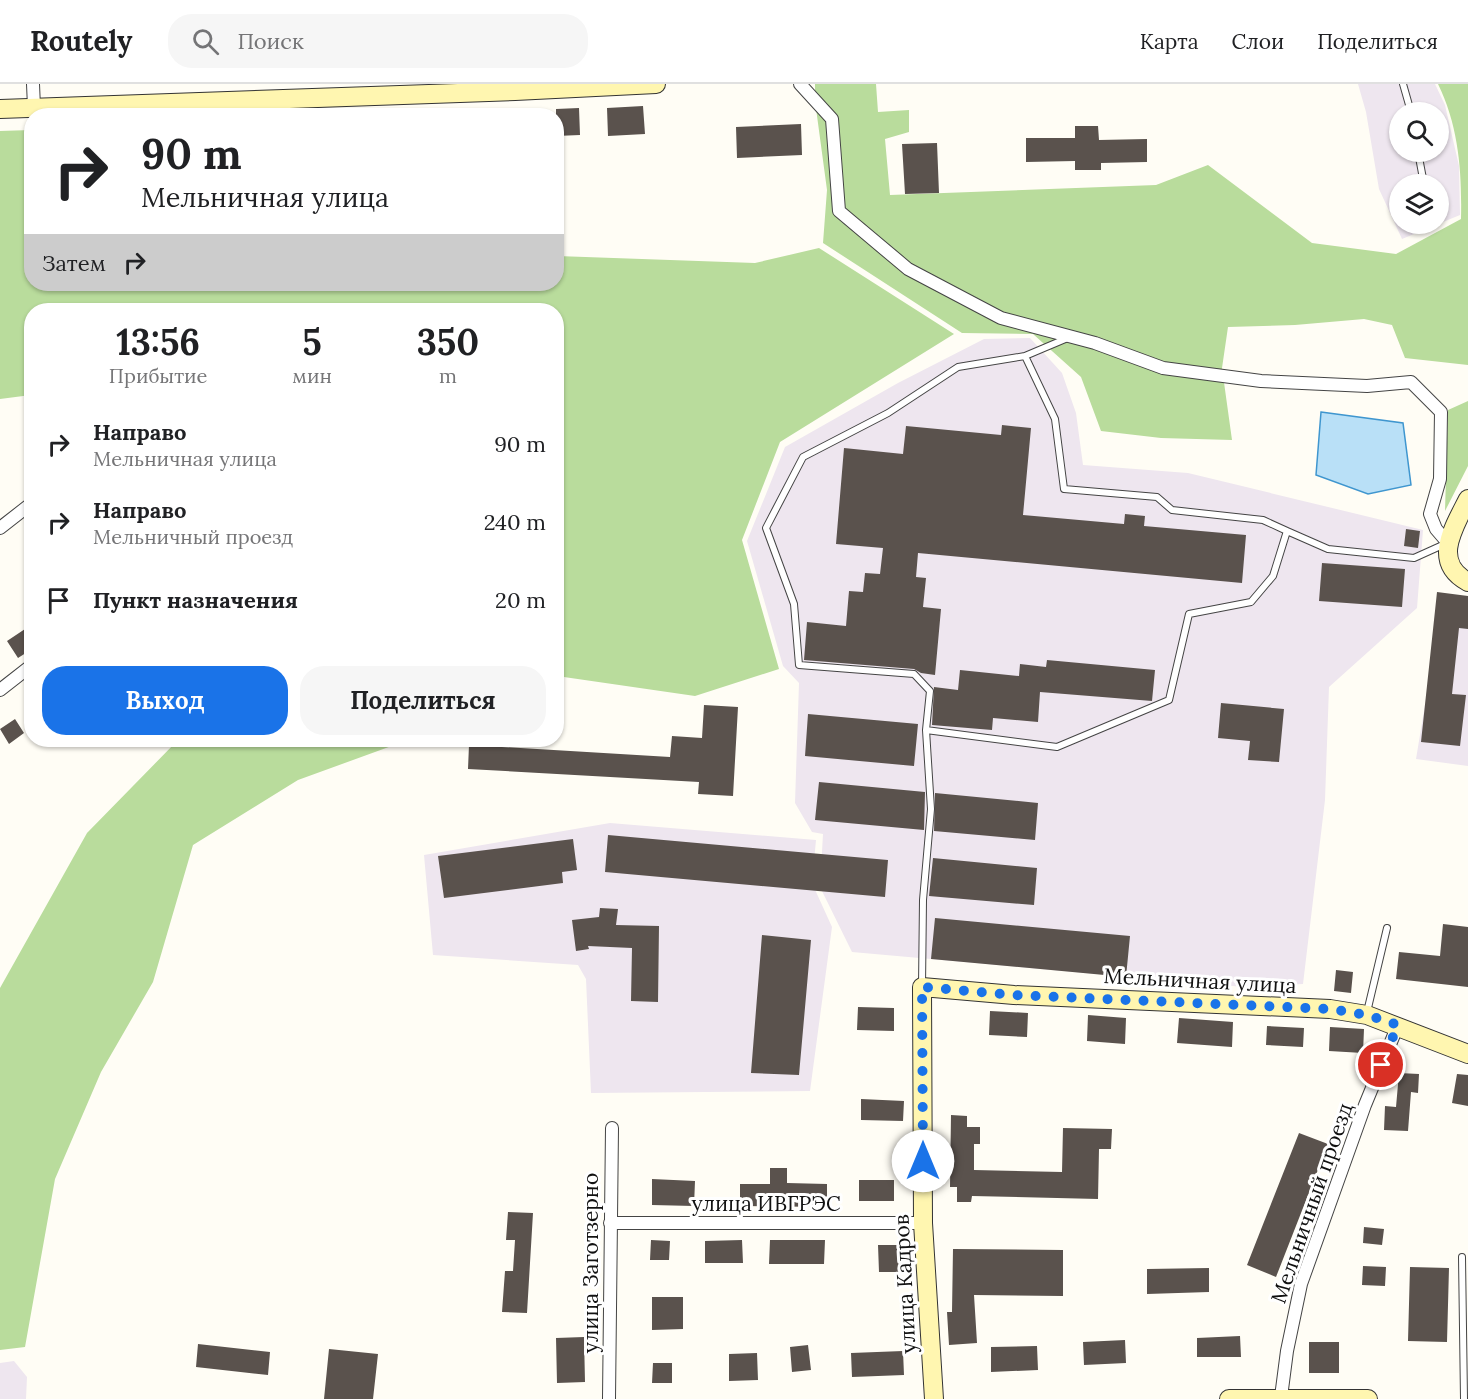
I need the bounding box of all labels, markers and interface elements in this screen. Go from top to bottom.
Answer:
search box [168,14,588,68]
text: Routely [30,23,132,59]
icon: search [189,25,222,58]
text: Поиск [237,27,304,55]
text: Карта [1140,28,1199,55]
text: Слои [1232,28,1284,55]
text: Поделиться [1317,28,1438,55]
map controls [1389,102,1449,234]
button: search [1389,102,1449,162]
text: 90 m [141,127,242,181]
icon: right [42,132,120,210]
button: layers [1389,174,1449,234]
text: Мельничная улица [141,180,389,214]
icon: right [118,246,151,279]
text: Затем [42,249,106,277]
text: 13:56 [116,319,200,365]
text: 5 [302,319,322,365]
text: 350 [417,319,479,365]
text: Прибытие [109,363,207,388]
text: мин [292,363,332,388]
text: m [439,363,457,388]
text: Направо [93,418,187,446]
icon: right [42,428,75,461]
text: 90 m [494,430,546,458]
text: Мельничная улица [93,446,277,471]
text: Направо [93,496,187,524]
icon: right [42,506,75,539]
text: 240 m [484,508,546,536]
text: Мельничный проезд [93,524,293,549]
icon: arrive [42,584,75,617]
text: Пункт назначения [93,586,298,614]
text: 20 m [495,586,546,614]
button: Выход [42,666,288,735]
button: Поделиться [300,666,546,735]
street label: Мельничная улица [1103,962,1297,999]
pin [1355,1039,1406,1090]
icon: arrive [1364,1048,1397,1081]
street label: Мельничный проезд [1265,1099,1359,1307]
position arrow [891,1129,955,1193]
street label: улица Заготзерно [577,1173,604,1353]
street label: улица ИВГРЭС [691,1190,841,1217]
street label: улица Кадров [887,1214,922,1354]

